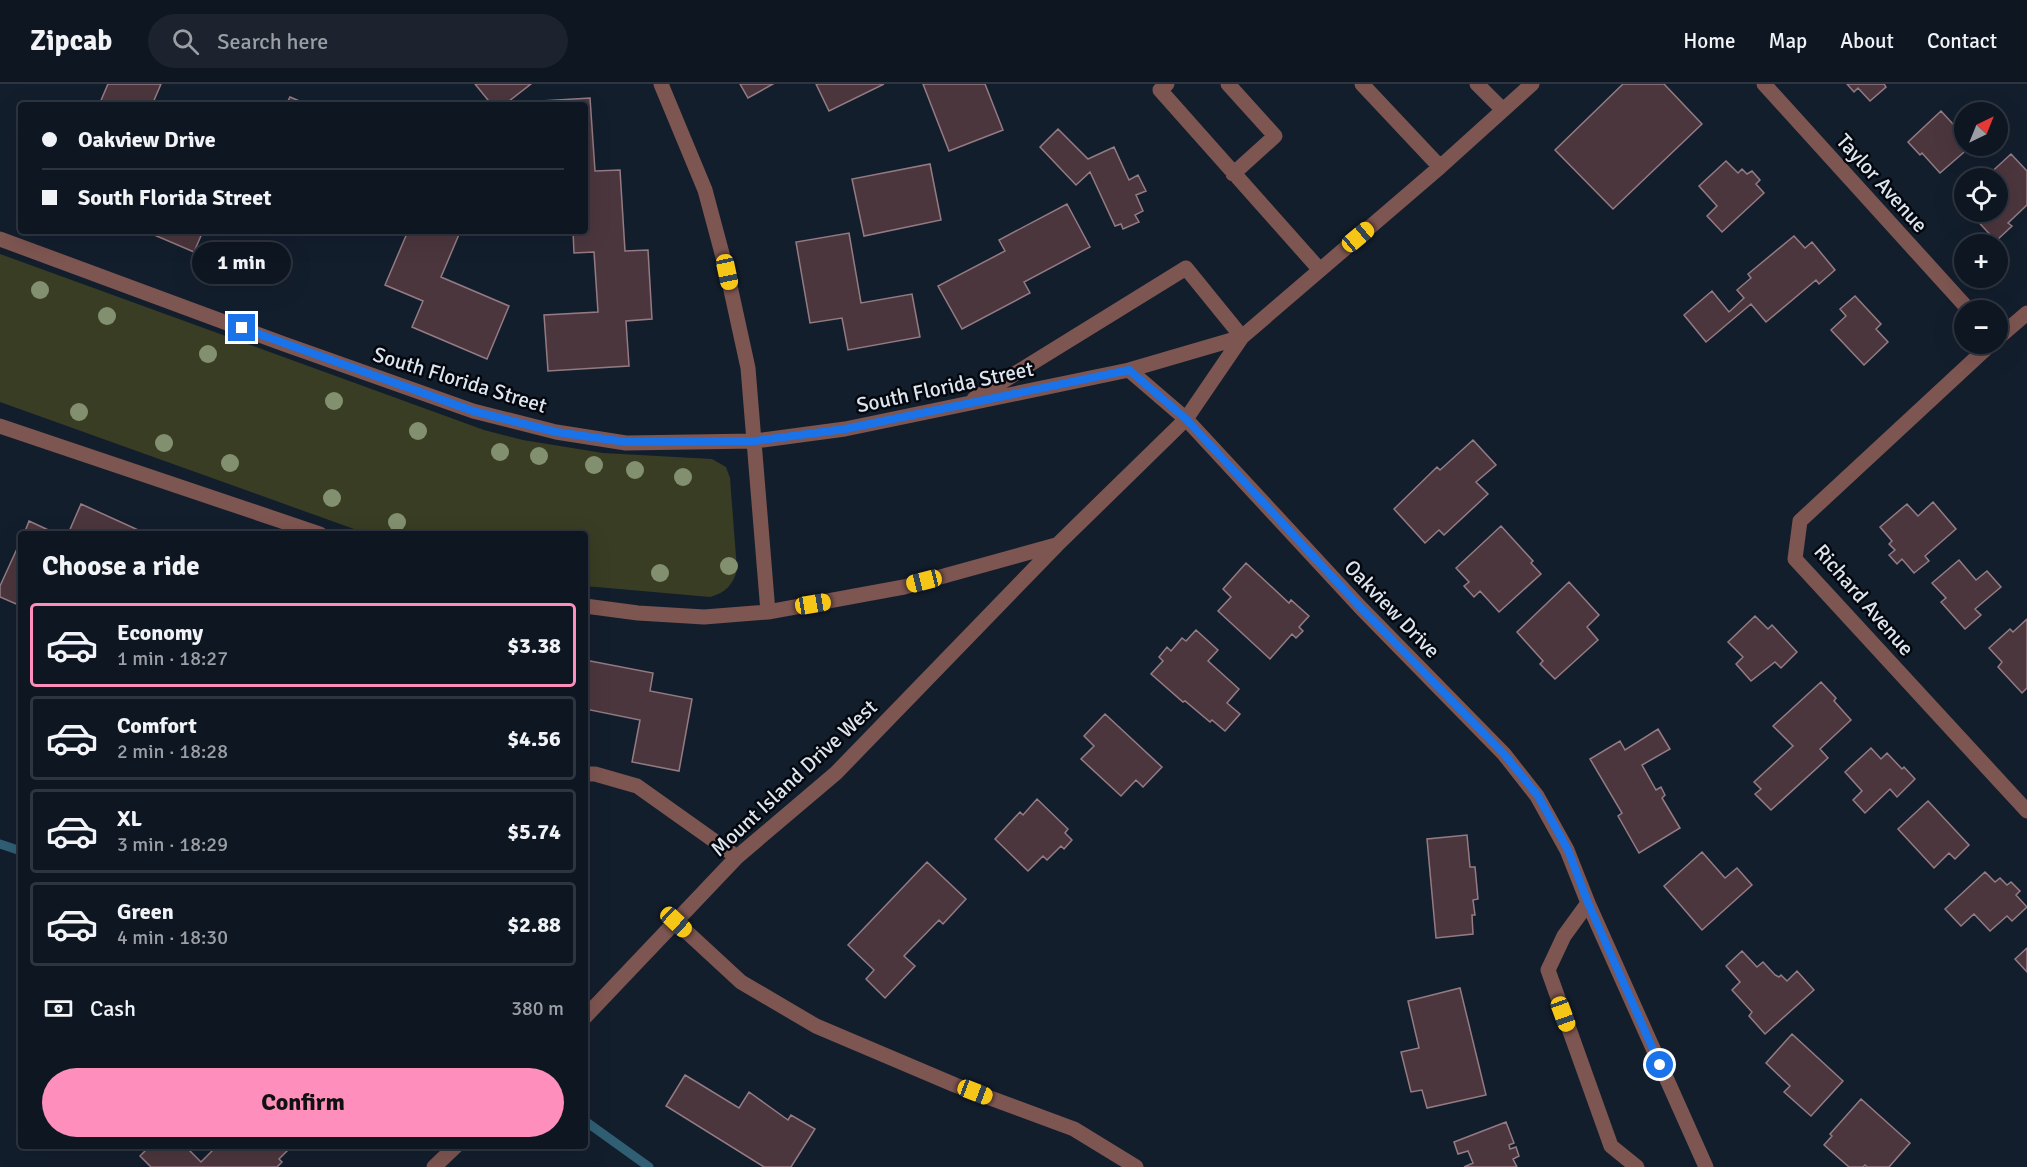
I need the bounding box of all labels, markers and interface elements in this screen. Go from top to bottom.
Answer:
search box [148,14,568,68]
text: Zipcab [30,24,112,58]
icon: search [169,25,202,58]
text: Search here [217,28,328,55]
text: Home [1683,28,1736,54]
text: Map [1769,28,1807,54]
text: About [1840,28,1894,54]
text: Contact [1927,28,1997,54]
north arrow [1954,102,2008,156]
map controls [1954,102,2008,354]
text: Oakview Drive [78,126,216,153]
street label: Taylor Avenue [1831,128,1933,238]
button: locate [1954,168,2008,222]
text: South Florida Street [78,184,271,211]
car [1338,219,1378,255]
button: + [1954,234,2008,288]
callout: 1 min [192,241,292,283]
text: 1 min [217,250,266,275]
car [714,253,740,291]
button: − [1954,300,2008,354]
route end [228,314,255,341]
street label: South Florida Street [370,341,550,419]
street label: South Florida Street [854,356,1036,418]
street label: Richard Avenue [1809,539,1919,661]
text: Choose a ride [42,550,200,583]
street label: Oakview Drive [1339,554,1445,664]
car [904,568,944,594]
car [794,592,832,616]
icon: car [45,618,99,672]
text: Economy [117,619,203,646]
text: $3.38 [507,632,561,659]
text: 1 min · 18:27 [117,646,228,671]
street label: Mount Island Drive West [705,694,883,862]
icon: car [45,711,99,765]
text: Comfort [117,712,197,739]
text: $4.56 [507,725,561,752]
text: 2 min · 18:28 [117,739,228,764]
icon: car [45,804,99,858]
text: XL [117,805,142,832]
text: $5.74 [507,818,561,845]
text: 3 min · 18:29 [117,832,228,857]
icon: car [45,897,99,951]
text: Green [117,898,174,925]
car [657,903,695,941]
text: $2.88 [507,911,561,938]
text: 4 min · 18:30 [117,925,228,950]
icon: cash [42,992,75,1025]
car [1548,994,1578,1034]
text: Cash [90,995,136,1022]
text: 380 m [511,996,564,1021]
route start [1646,1051,1673,1078]
button: Confirm [42,1068,564,1137]
car [955,1077,995,1107]

